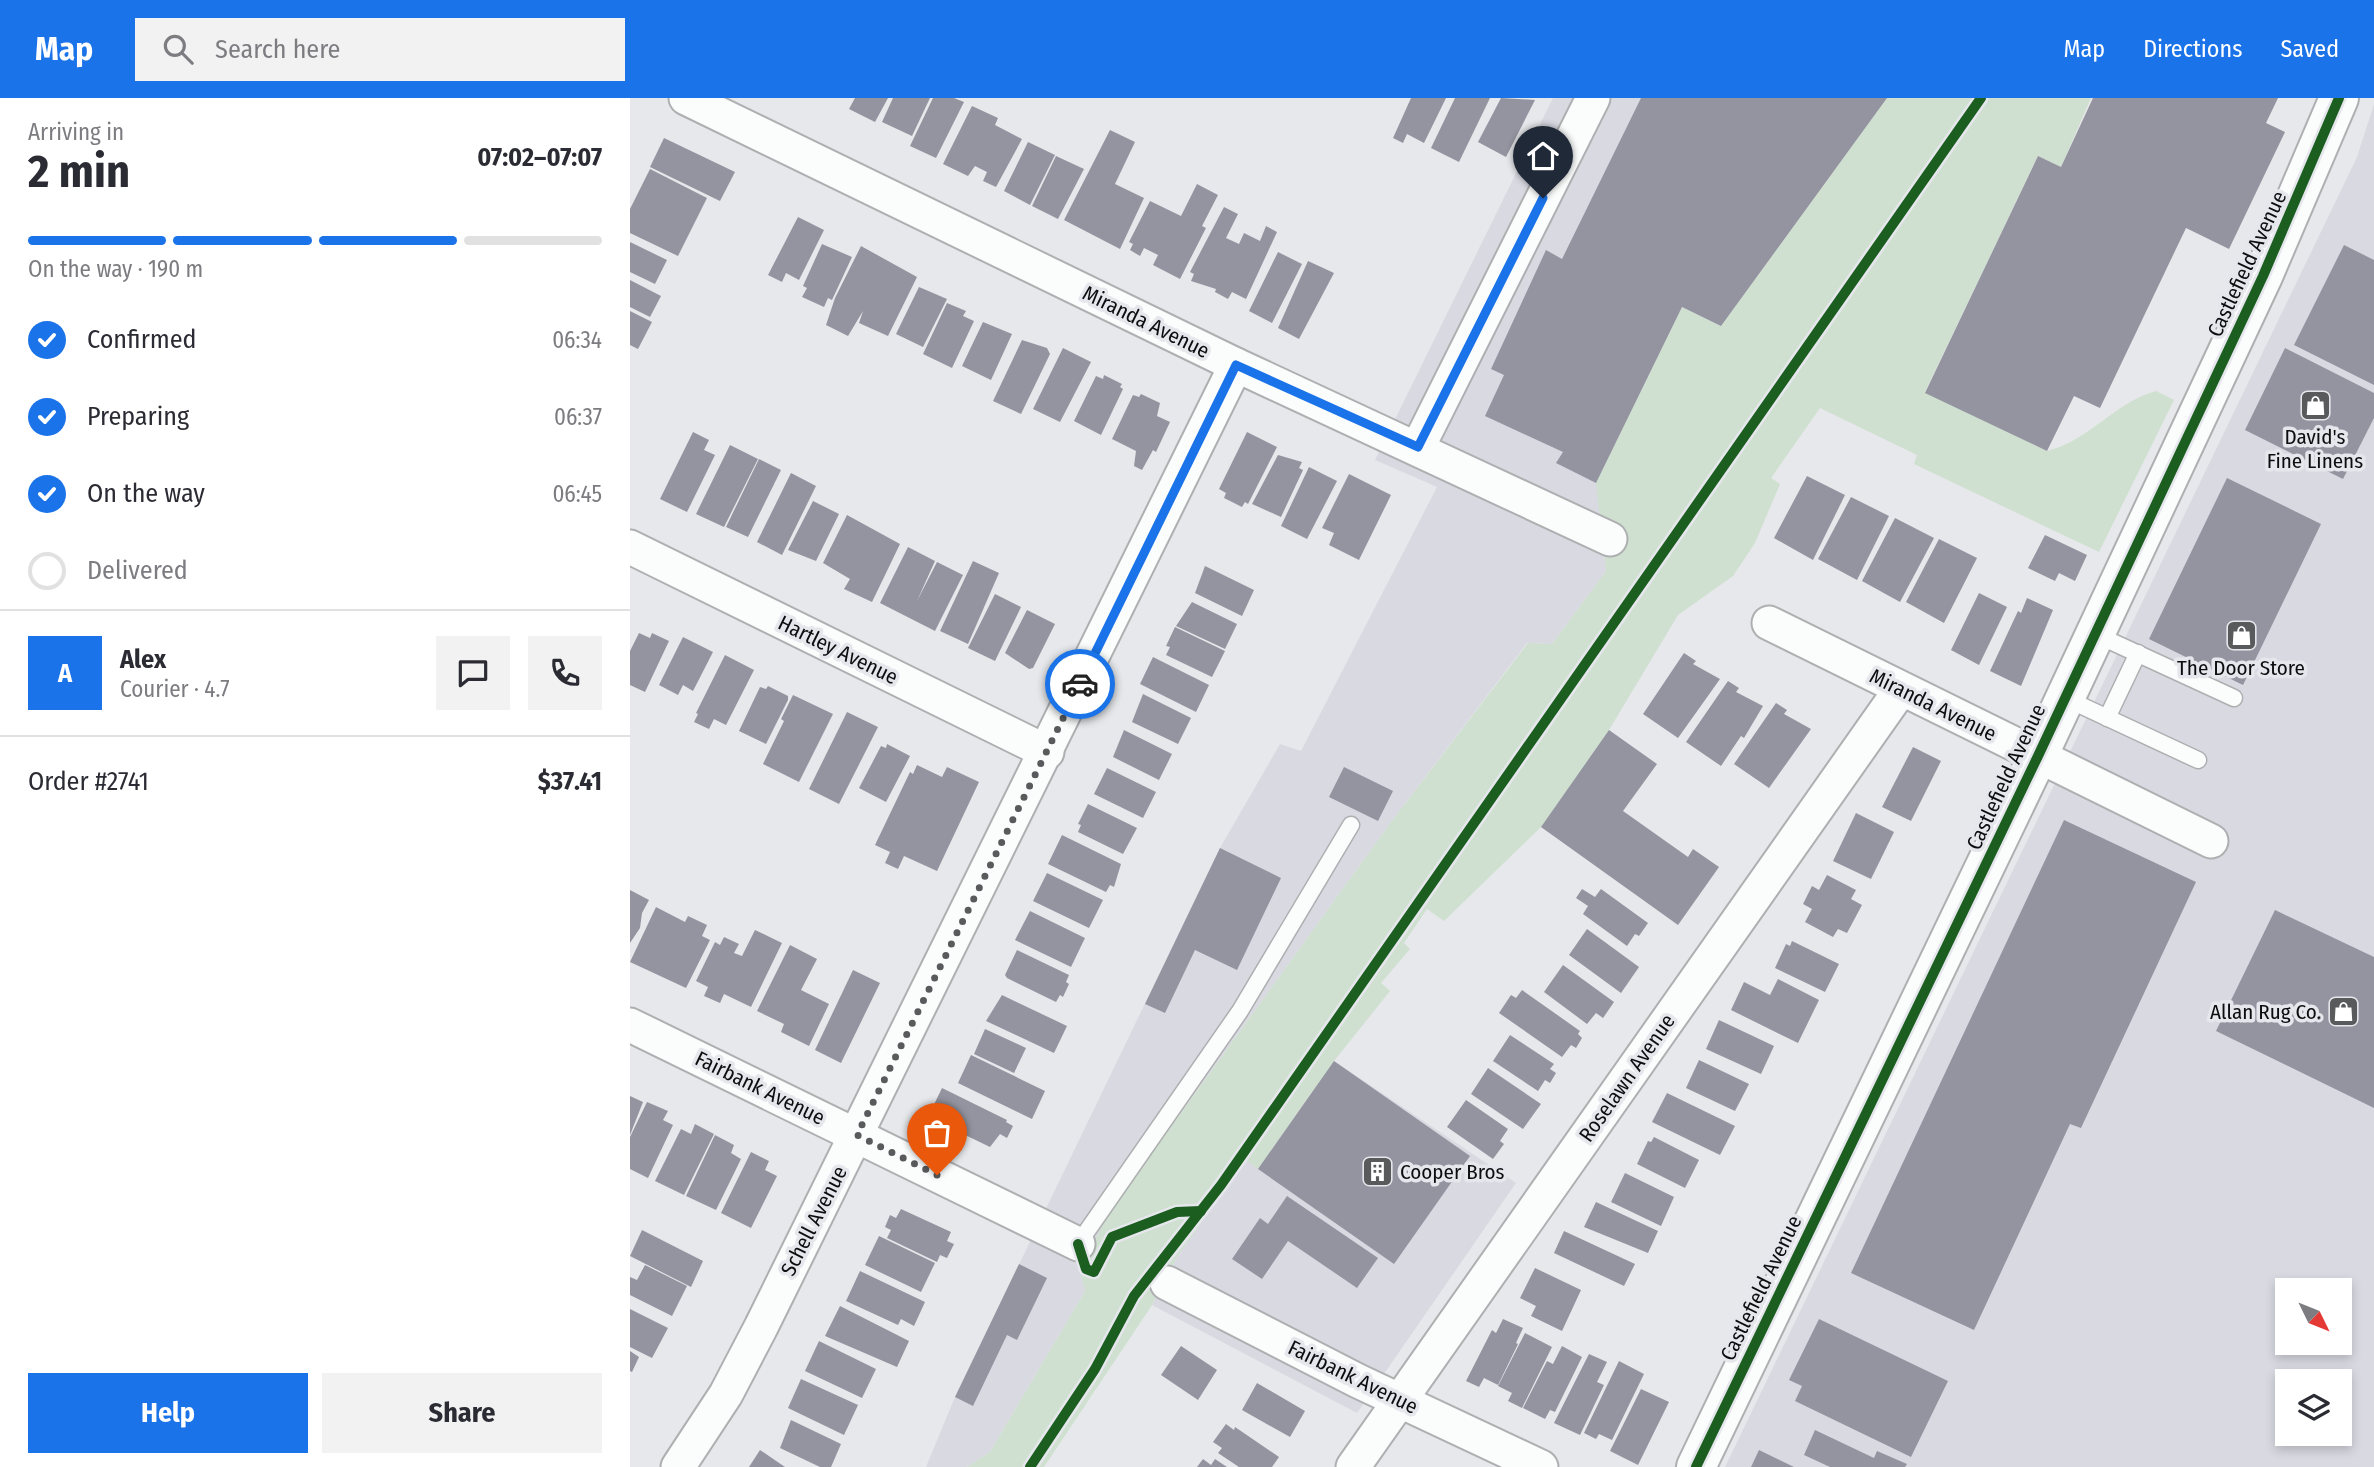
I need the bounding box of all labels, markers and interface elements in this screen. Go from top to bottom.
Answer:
search box [135,18,625,81]
text: Map [35,29,93,69]
icon: search [159,30,197,68]
text: Search here [215,34,340,65]
text: Map [2064,35,2105,63]
text: Directions [2143,35,2242,63]
text: Saved [2280,35,2339,63]
text: Arriving in [28,118,124,146]
pin [1513,126,1573,198]
icon: home [1524,137,1562,175]
text: 07:02–07:07 [477,142,602,173]
text: 2 min [28,144,130,199]
street label: Castlefield Avenue [2202,187,2292,341]
text: On the way · 190 m [28,255,203,283]
street label: Miranda Avenue [1078,280,1214,364]
icon: check [28,321,66,359]
text: Confirmed [87,324,197,355]
text: 06:34 [552,326,602,354]
shop icon: David's Fine Linens [2298,388,2332,422]
icon: check [28,398,66,436]
text: Preparing [87,401,189,432]
text: 06:37 [554,403,602,431]
place label: David's Fine Linens [2267,424,2363,474]
icon: check [28,475,66,513]
text: On the way [87,478,205,509]
text: 06:45 [552,480,602,508]
text: Delivered [87,555,188,586]
street label: Hartley Avenue [774,610,902,690]
shop icon: The Door Store [2224,619,2258,653]
button: chat [436,636,510,710]
button: phone [528,636,602,710]
text: Alex [120,644,166,675]
courier [1045,649,1115,719]
place label: The Door Store [2177,655,2305,681]
text: A [58,658,72,689]
street label: Miranda Avenue [1865,663,2001,747]
icon: car [1061,665,1099,703]
text: Courier · 4.7 [120,675,230,703]
street label: Castlefield Avenue [1961,700,2051,854]
text: Order #2741 [28,766,149,797]
text: $37.41 [538,766,602,797]
shop icon: Allan Rug Co. [2327,995,2361,1029]
place label: Allan Rug Co. [2210,999,2321,1025]
street label: Roselawn Avenue [1573,1009,1681,1147]
street label: Fairbank Avenue [691,1045,829,1131]
pin [907,1103,967,1175]
icon: bag [918,1114,956,1152]
building icon: Cooper Bros [1360,1155,1394,1189]
place label: Cooper Bros [1400,1159,1504,1185]
street label: Schell Avenue [775,1162,853,1280]
street label: Castlefield Avenue [1715,1211,1807,1365]
north arrow [2275,1278,2352,1354]
map controls [2275,1278,2352,1446]
street label: Fairbank Avenue [1284,1334,1422,1420]
button: layers [2275,1369,2352,1446]
button: Help [28,1373,308,1453]
button: Share [322,1373,602,1453]

